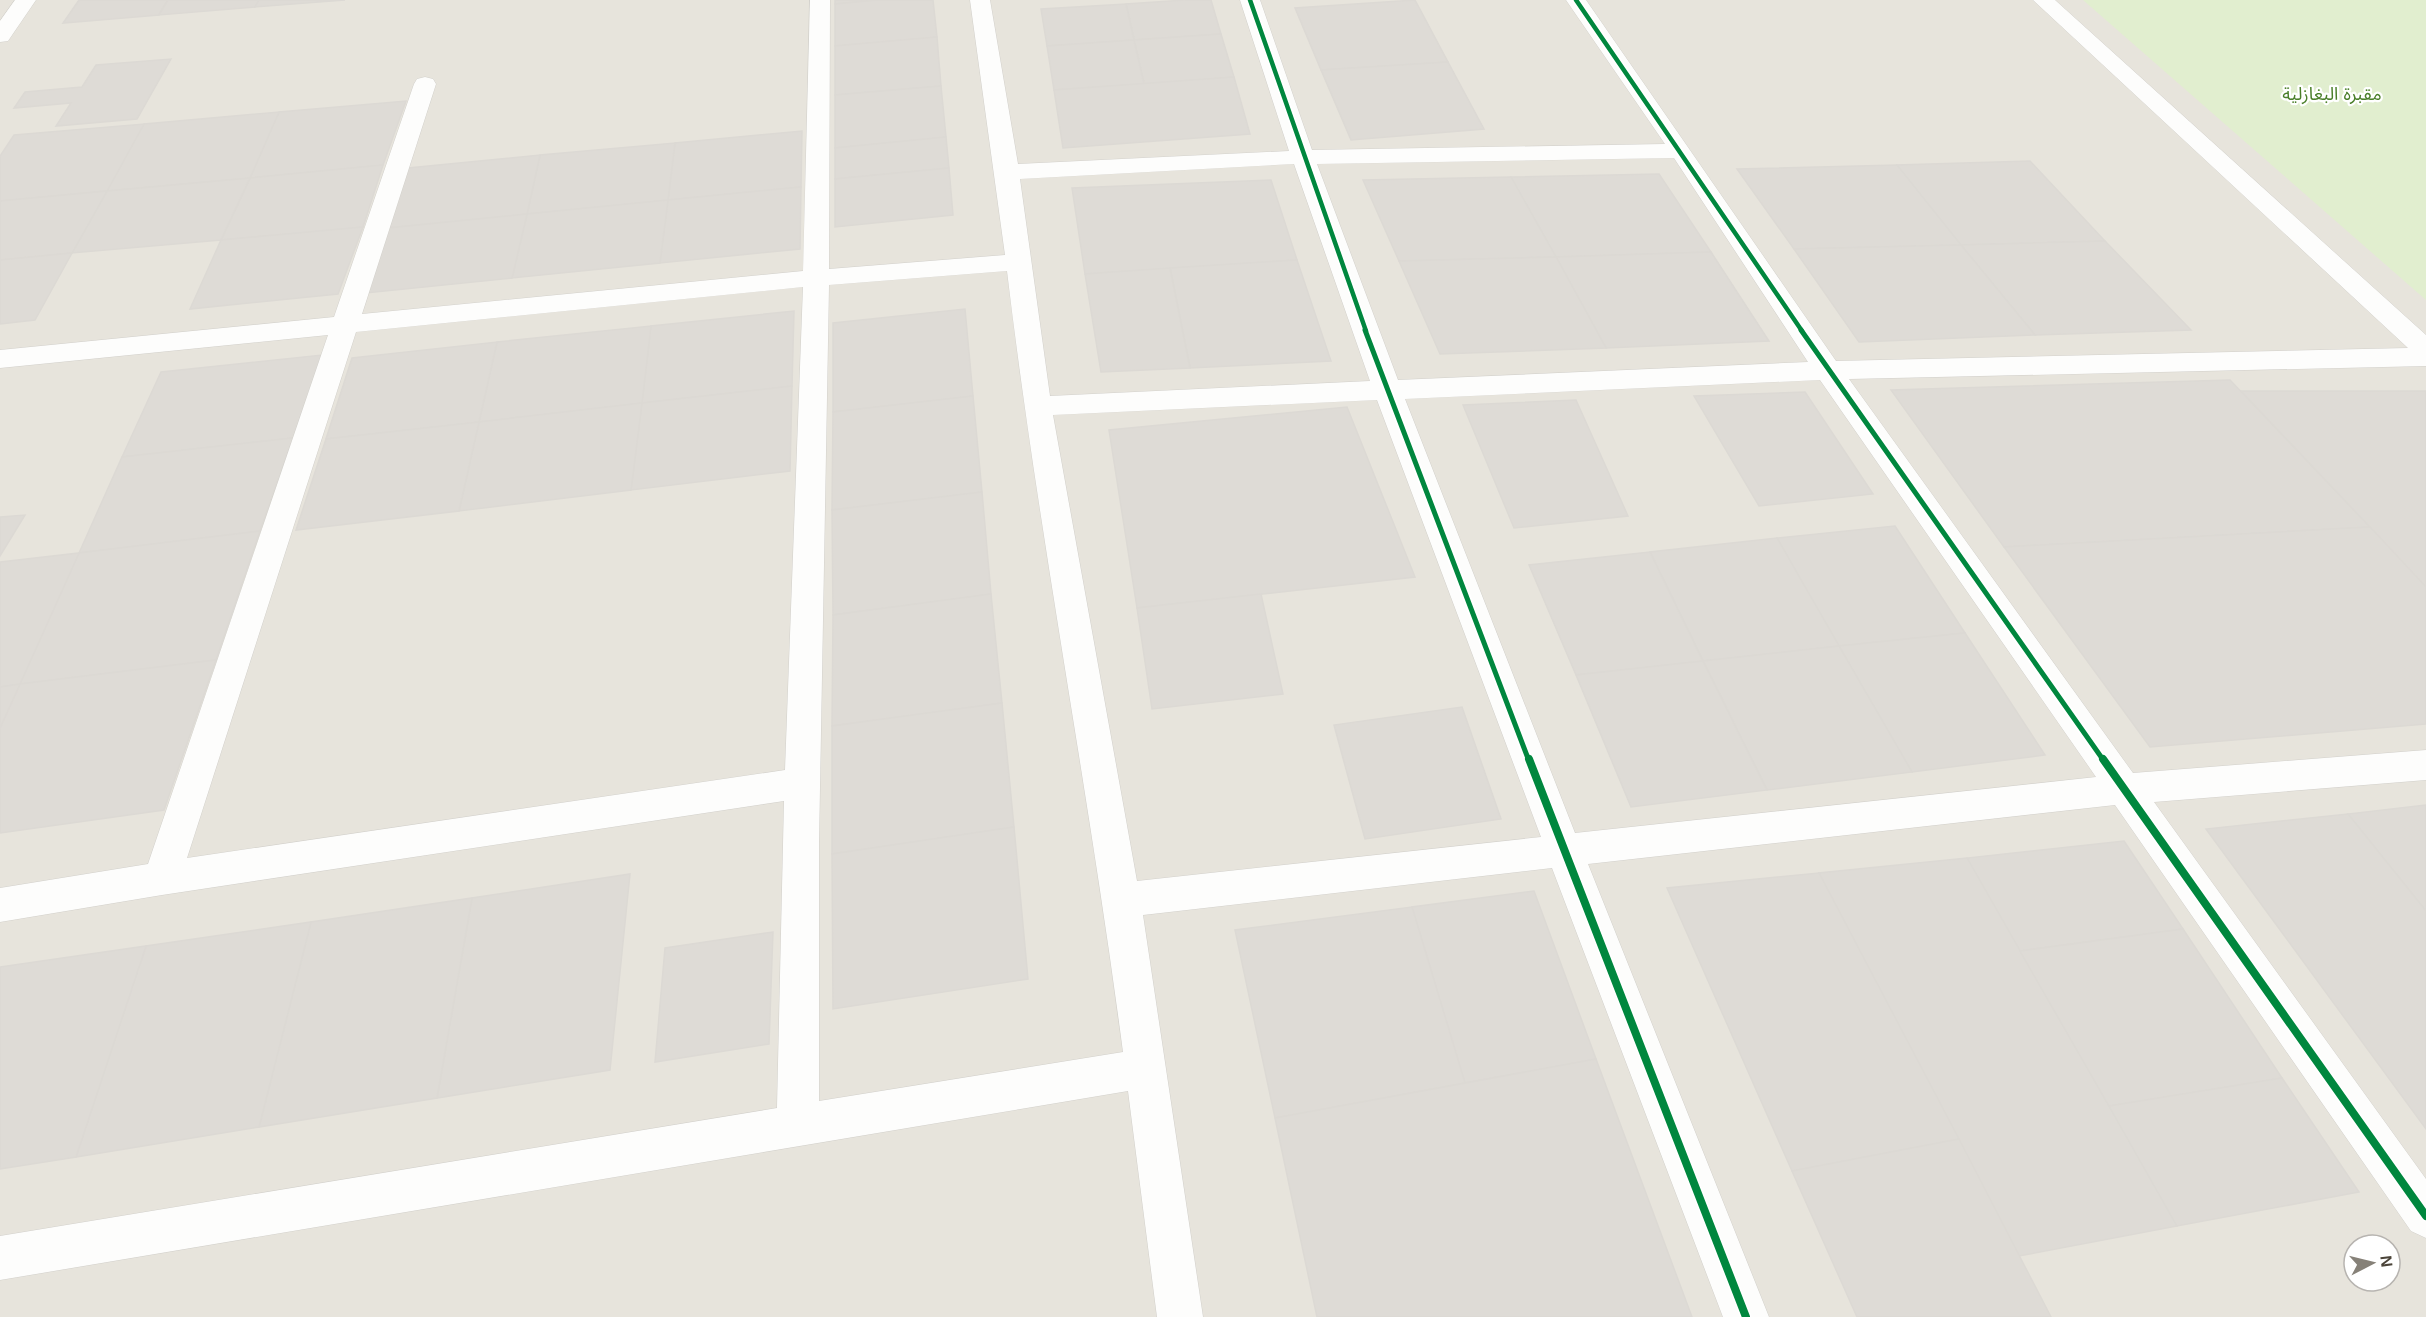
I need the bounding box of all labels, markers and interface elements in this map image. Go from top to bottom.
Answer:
park label: مقبرة البغازلية [2282,84,2382,105]
north arrow [2342,1233,2402,1293]
text: N [2377,1254,2396,1268]

